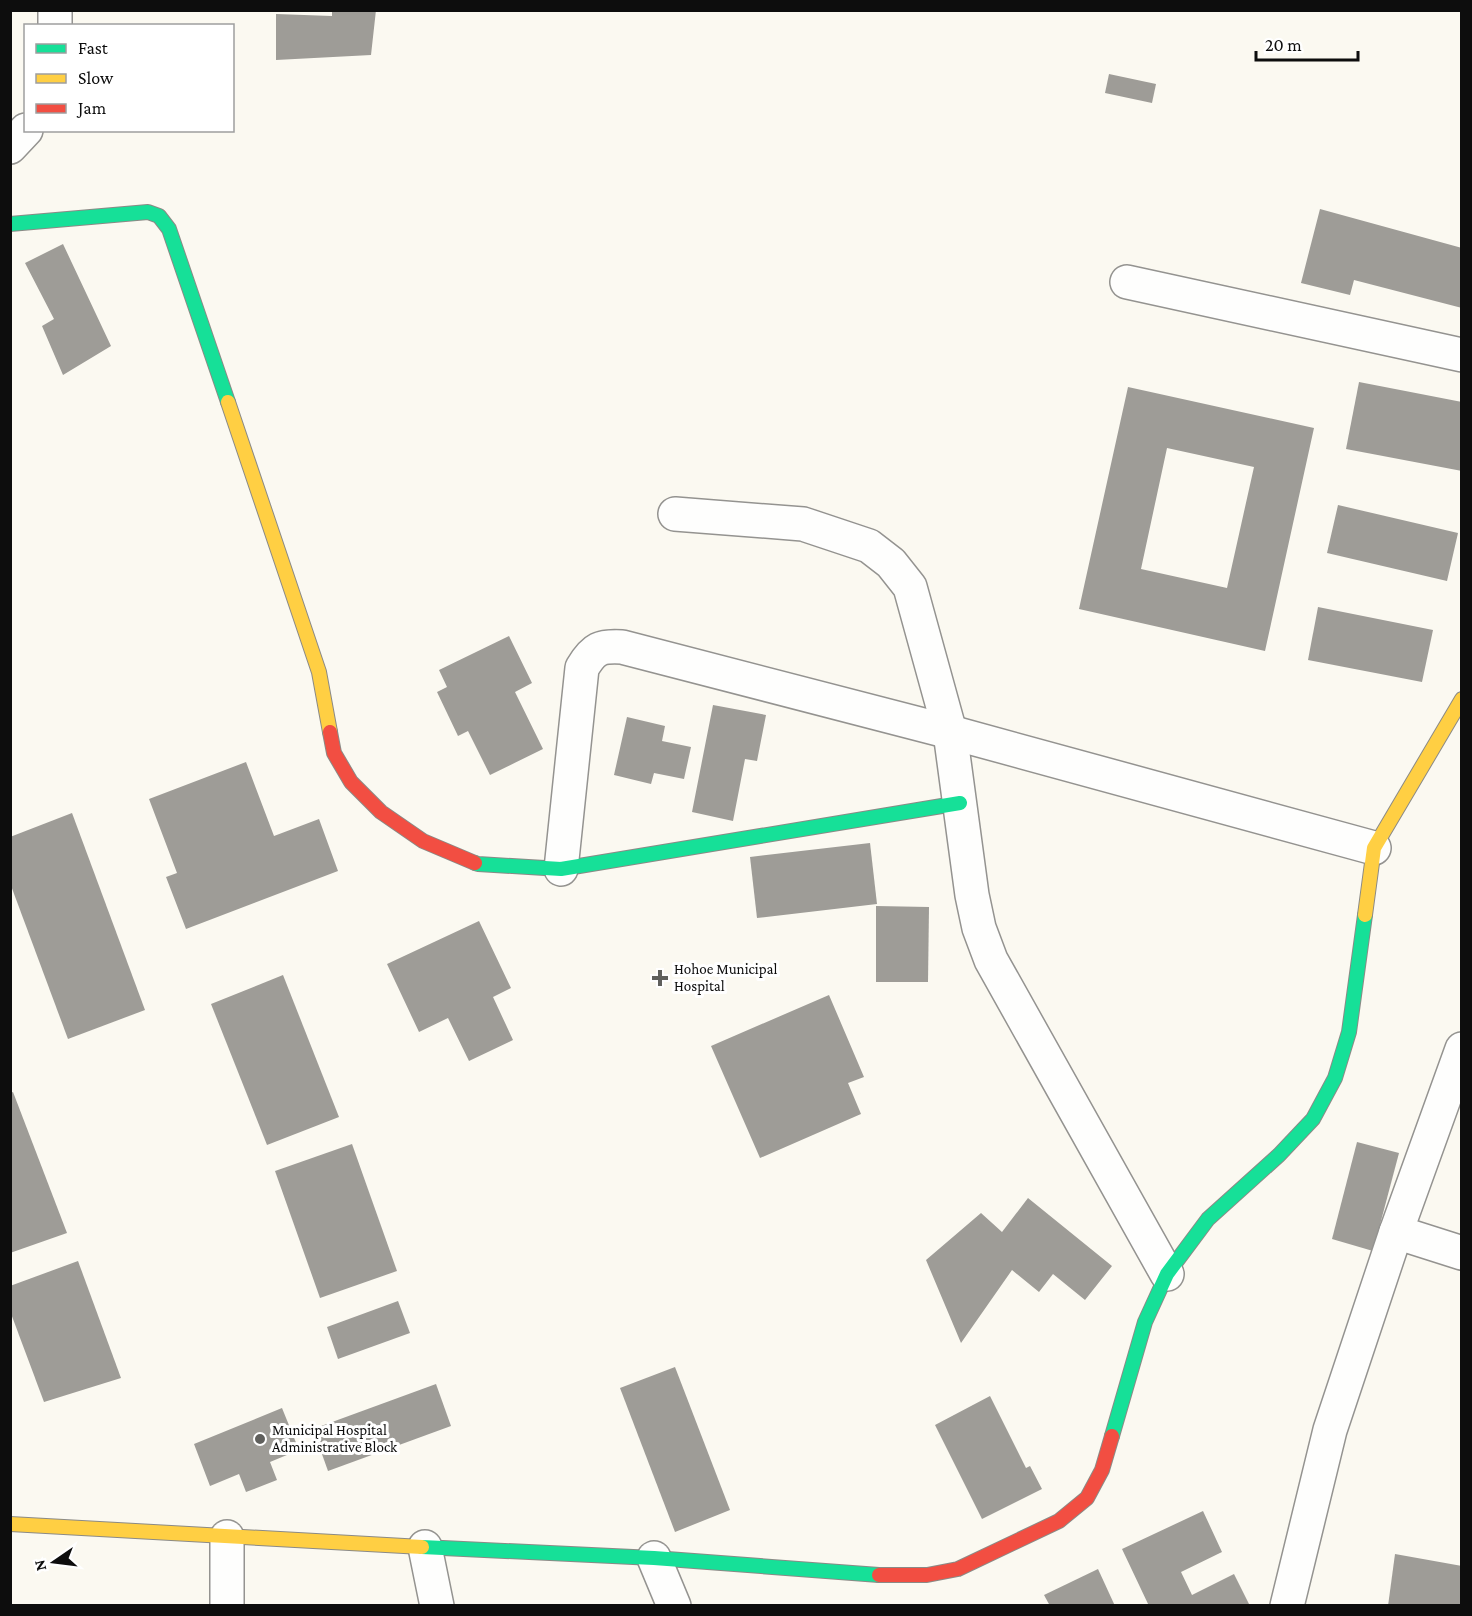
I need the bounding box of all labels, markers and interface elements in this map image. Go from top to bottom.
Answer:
legend [24,24,234,132]
scale bar [1256,24,1358,62]
text: 20 m [1265,35,1302,55]
text: Fast [78,38,109,58]
text: Slow [78,68,114,88]
text: Jam [76,98,107,118]
place label: Hohoe Municipal Hospital [674,961,778,995]
marker: Hohoe Municipal Hospital [651,969,669,987]
place label: Municipal Hospital Administrative Block [272,1422,398,1455]
marker: Municipal Hospital Administrative Block [253,1432,267,1446]
north arrow [24,1532,84,1592]
text: N [30,1558,49,1573]

